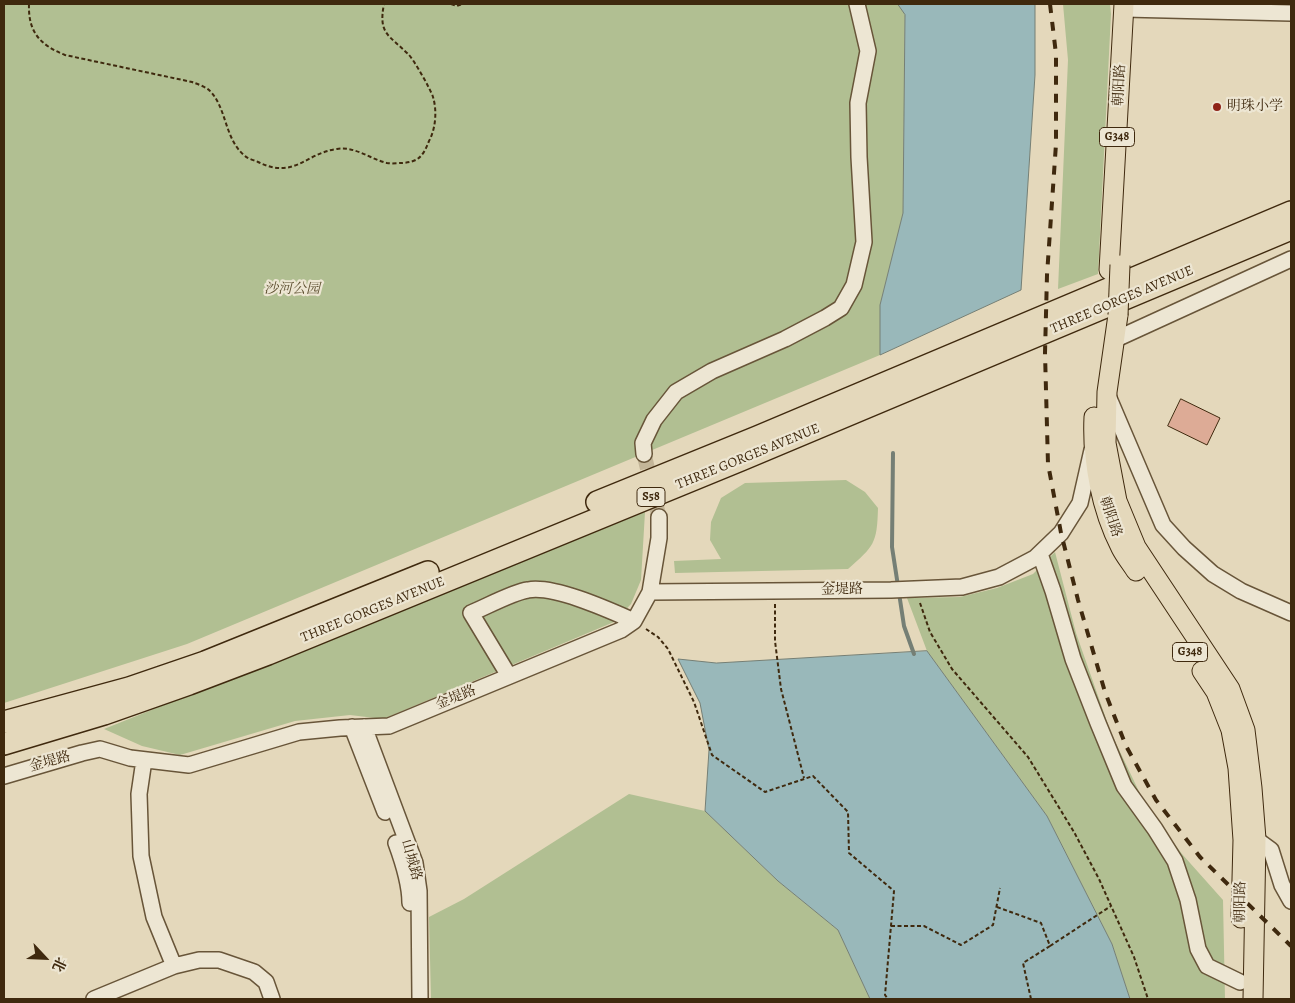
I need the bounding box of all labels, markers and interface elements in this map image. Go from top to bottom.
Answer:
street label: 朝阳路 [1111,64,1129,106]
place label: 明珠小学 [1227,99,1283,115]
marker: 明珠小学 [1211,101,1223,113]
road number: G348 [1100,128,1134,146]
street label: THREE GORGES AVENUE [1048,262,1196,338]
park label: 沙河公园 [264,282,320,298]
street label: THREE GORGES AVENUE [674,420,822,494]
road number: S58 [637,488,665,507]
street label: 朝阳路 [1095,494,1125,540]
street label: THREE GORGES AVENUE [299,573,447,647]
street label: 金堤路 [821,581,863,599]
road number: G348 [1172,642,1208,662]
street label: 金堤路 [433,682,479,714]
street label: 金堤路 [27,748,73,776]
street label: 山城路 [397,837,425,883]
street label: 朝阳路 [1232,881,1250,923]
north arrow [20,933,70,983]
text: 北 [47,954,71,975]

